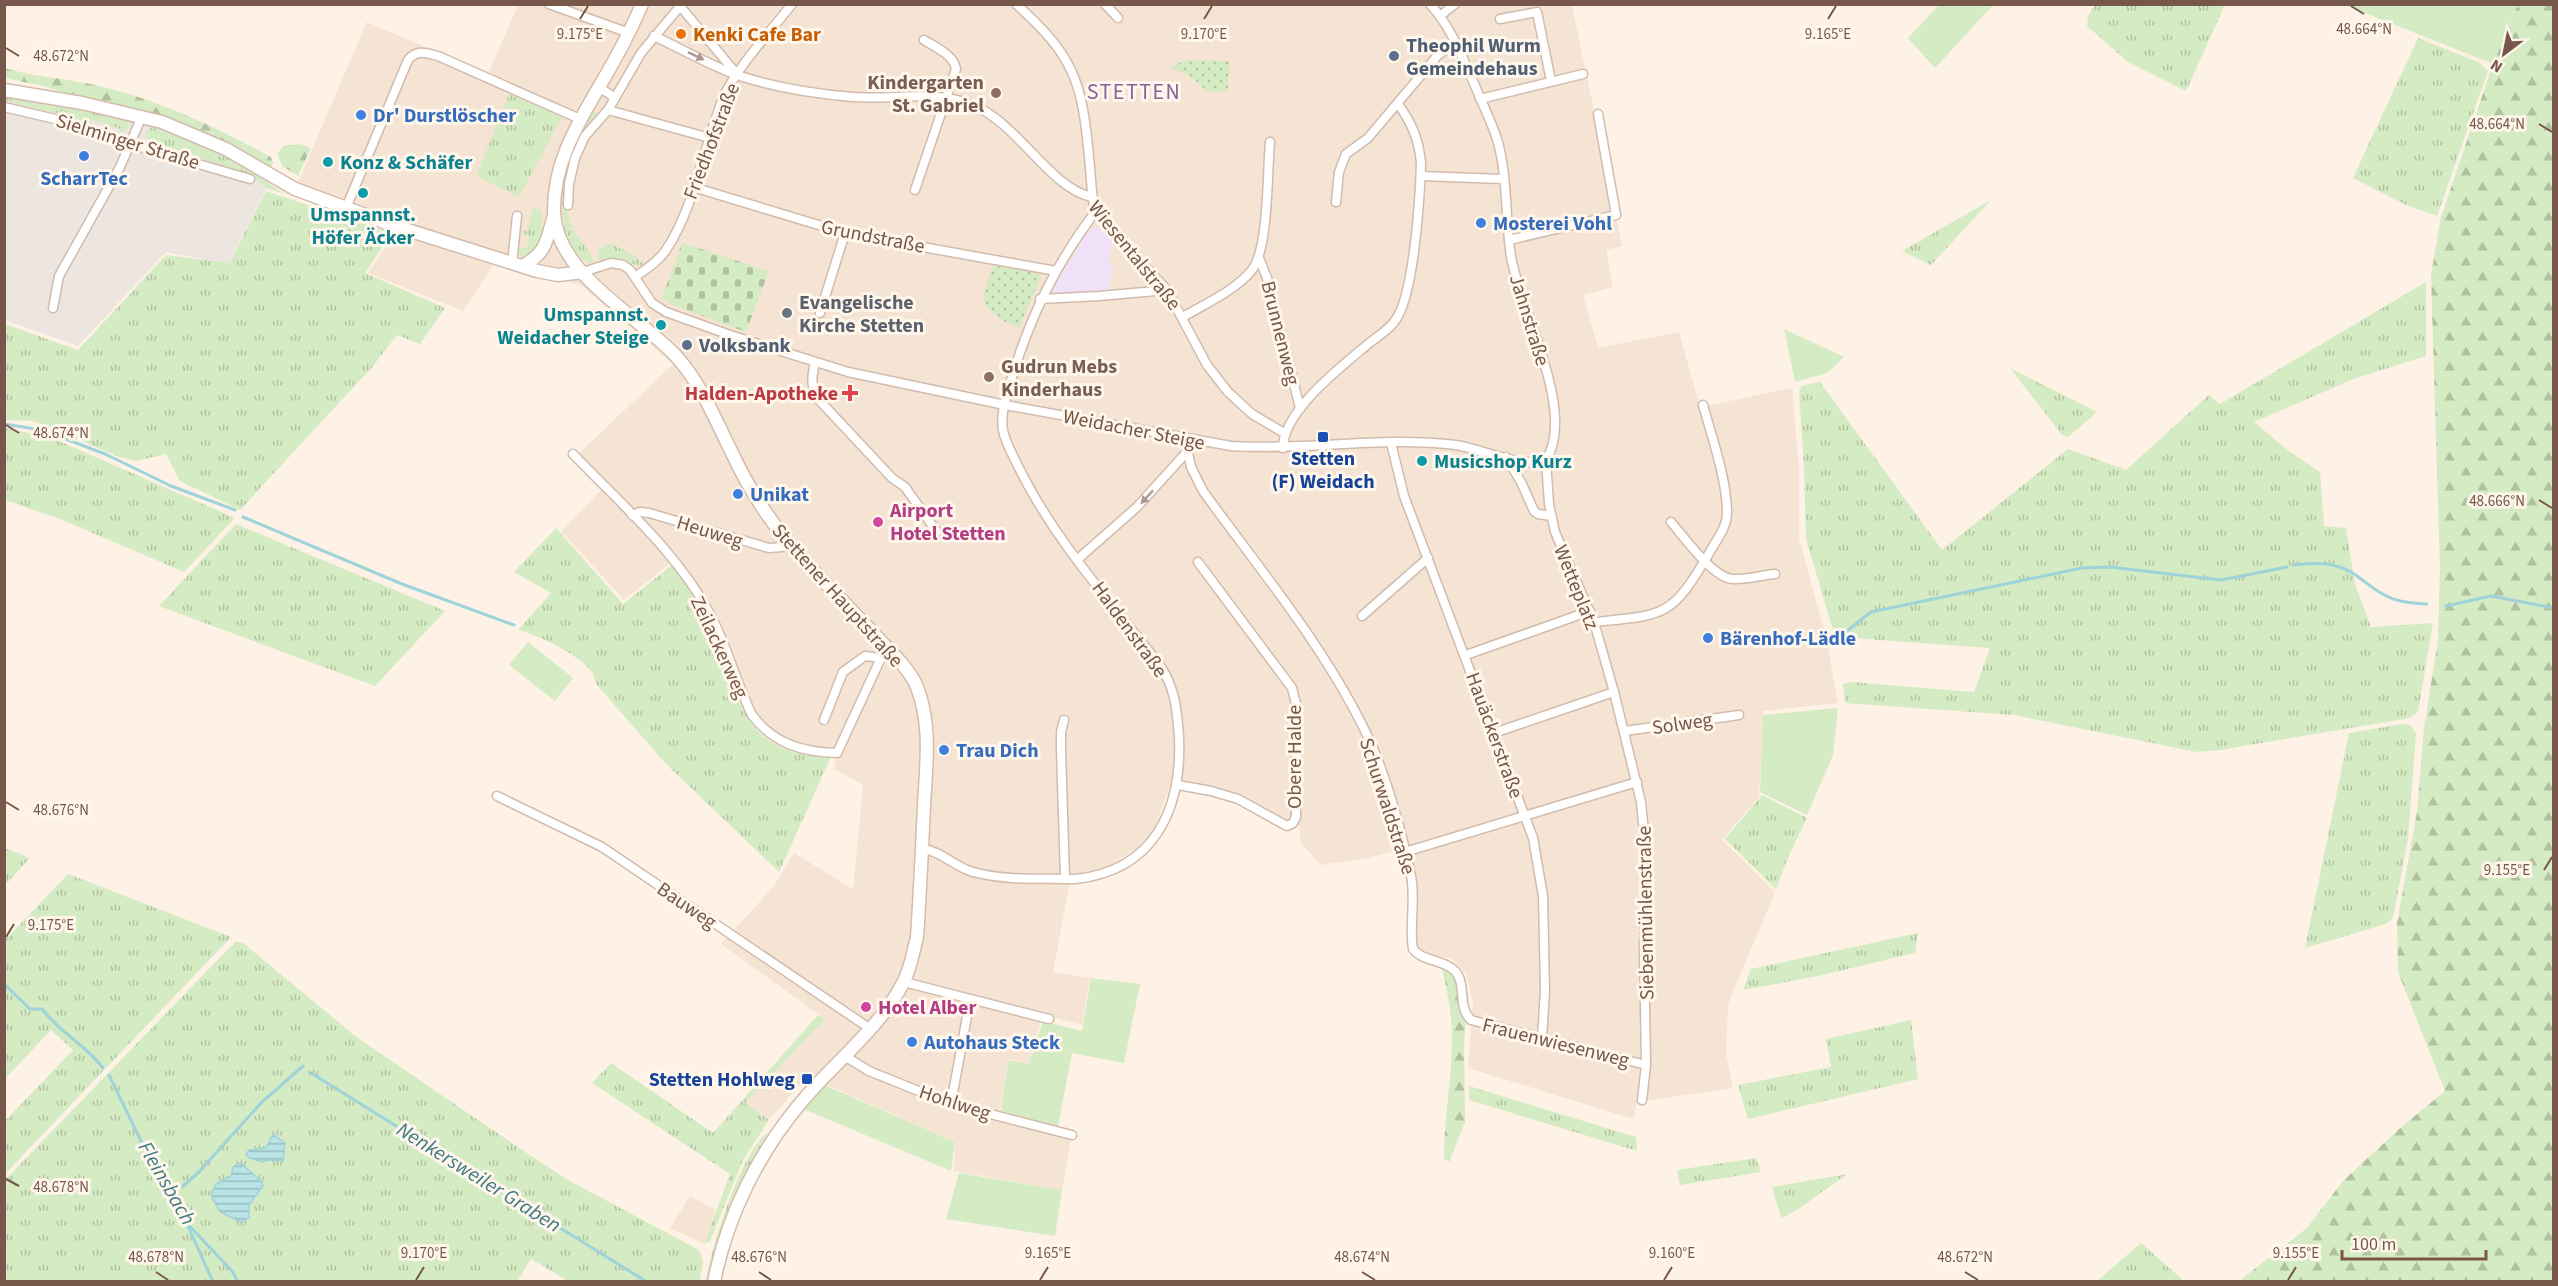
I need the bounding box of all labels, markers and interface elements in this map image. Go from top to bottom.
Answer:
text: 48.664°N [2336,19,2392,40]
place label: Kenki Cafe Bar [693,21,821,49]
text: 9.175°E [557,24,603,45]
text: 9.170°E [1181,24,1227,45]
text: 9.165°E [1805,24,1851,45]
north arrow [2474,24,2534,84]
marker: Kenki Cafe Bar [674,27,688,41]
place label: Theophil Wurm Gemeindehaus [1406,32,1541,83]
text: 48.672°N [33,46,89,67]
marker: Theophil Wurm Gemeindehaus [1387,49,1401,63]
one-way arrow [687,52,704,61]
text: N [2486,54,2507,78]
place label: Kindergarten St. Gabriel [867,69,984,120]
district label: STETTEN [1087,76,1181,108]
street label: Friedhofstraße [677,79,747,204]
marker: Kindergarten St. Gabriel [989,86,1003,100]
place label: Dr' Durstlöscher [373,102,516,130]
street label: Sielminger Straße [53,107,203,177]
marker: Dr' Durstlöscher [354,108,368,122]
text: 48.664°N [2469,114,2525,135]
marker: ScharrTec [77,149,91,163]
place label: Konz & Schäfer [340,149,472,177]
marker: Konz & Schäfer [321,155,335,169]
place label: ScharrTec [40,165,128,193]
marker: Umspannst. Höfer Äcker [356,186,370,200]
street label: Wiesentalstraße [1081,195,1187,317]
place label: Umspannst. Höfer Äcker [310,201,416,252]
place label: Mosterei Vohl [1493,210,1612,238]
street label: Grundstraße [819,213,927,261]
marker: Mosterei Vohl [1474,216,1488,230]
street label: Jahnstraße [1502,271,1556,370]
street label: Brunnenweg [1254,278,1306,388]
place label: Evangelische Kirche Stetten [799,289,924,340]
place label: Umspannst. Weidacher Steige [497,301,649,352]
marker: Evangelische Kirche Stetten [780,306,794,320]
marker: Umspannst. Weidacher Steige [654,318,668,332]
place label: Volksbank [698,332,791,360]
marker: Volksbank [680,338,694,352]
place label: Gudrun Mebs Kinderhaus [1001,353,1117,404]
marker: Gudrun Mebs Kinderhaus [982,370,996,384]
place label: Halden-Apotheke [685,380,838,408]
marker: Halden-Apotheke [843,386,857,400]
street label: Weidacher Steige [1061,403,1207,457]
text: 48.674°N [33,423,89,444]
marker: Stetten (F) Weidach [1316,430,1330,444]
place label: Stetten (F) Weidach [1271,445,1375,496]
place label: Musicshop Kurz [1434,448,1572,476]
marker: Musicshop Kurz [1415,454,1429,468]
place label: Unikat [750,481,809,509]
marker: Unikat [731,487,745,501]
one-way arrow [1140,489,1154,504]
text: 48.666°N [2469,491,2525,512]
place label: Airport Hotel Stetten [889,497,1006,548]
street label: Heuweg [673,509,746,555]
marker: Airport Hotel Stetten [871,515,885,529]
street label: Stettener Hauptstraße [765,518,910,674]
street label: Wetteplatz [1546,541,1606,634]
street label: Haldenstraße [1085,576,1174,684]
street label: Zeilackerweg [683,591,755,703]
place label: Bärenhof-Lädle [1720,625,1856,653]
marker: Bärenhof-Lädle [1701,631,1715,645]
street label: Hauäckerstraße [1458,668,1530,802]
street label: Obere Halde [1281,705,1309,809]
street label: Solweg [1650,706,1714,742]
street label: Schurwaldstraße [1352,734,1422,878]
place label: Trau Dich [956,737,1039,765]
marker: Trau Dich [937,743,951,757]
text: 48.676°N [33,800,89,821]
street label: Siebenmühlenstraße [1630,825,1662,1000]
text: 9.155°E [2484,860,2530,881]
street label: Bauweg [651,876,722,936]
text: 9.175°E [28,915,74,936]
place label: Hotel Alber [878,994,976,1022]
marker: Hotel Alber [859,1000,873,1014]
street label: Frauenwiesenweg [1479,1011,1632,1075]
place label: Autohaus Steck [923,1029,1060,1057]
marker: Autohaus Steck [905,1035,919,1049]
place label: Stetten Hohlweg [649,1066,795,1094]
marker: Stetten Hohlweg [800,1072,814,1086]
street label: Hohlweg [915,1078,994,1128]
water label: Nenkersweiler Graben [391,1114,567,1240]
water label: Fleinsbach [131,1136,203,1230]
text: 48.678°N [33,1177,89,1198]
scale bar [2342,1223,2486,1261]
text: 100 m [2351,1232,2396,1257]
text: 9.170°E [401,1243,447,1264]
text: 9.165°E [1025,1243,1071,1264]
text: 9.160°E [1649,1243,1695,1264]
text: 9.155°E [2273,1243,2319,1264]
text: 48.678°N [128,1247,184,1268]
text: 48.676°N [731,1247,787,1268]
text: 48.674°N [1334,1247,1390,1268]
text: 48.672°N [1937,1247,1993,1268]

